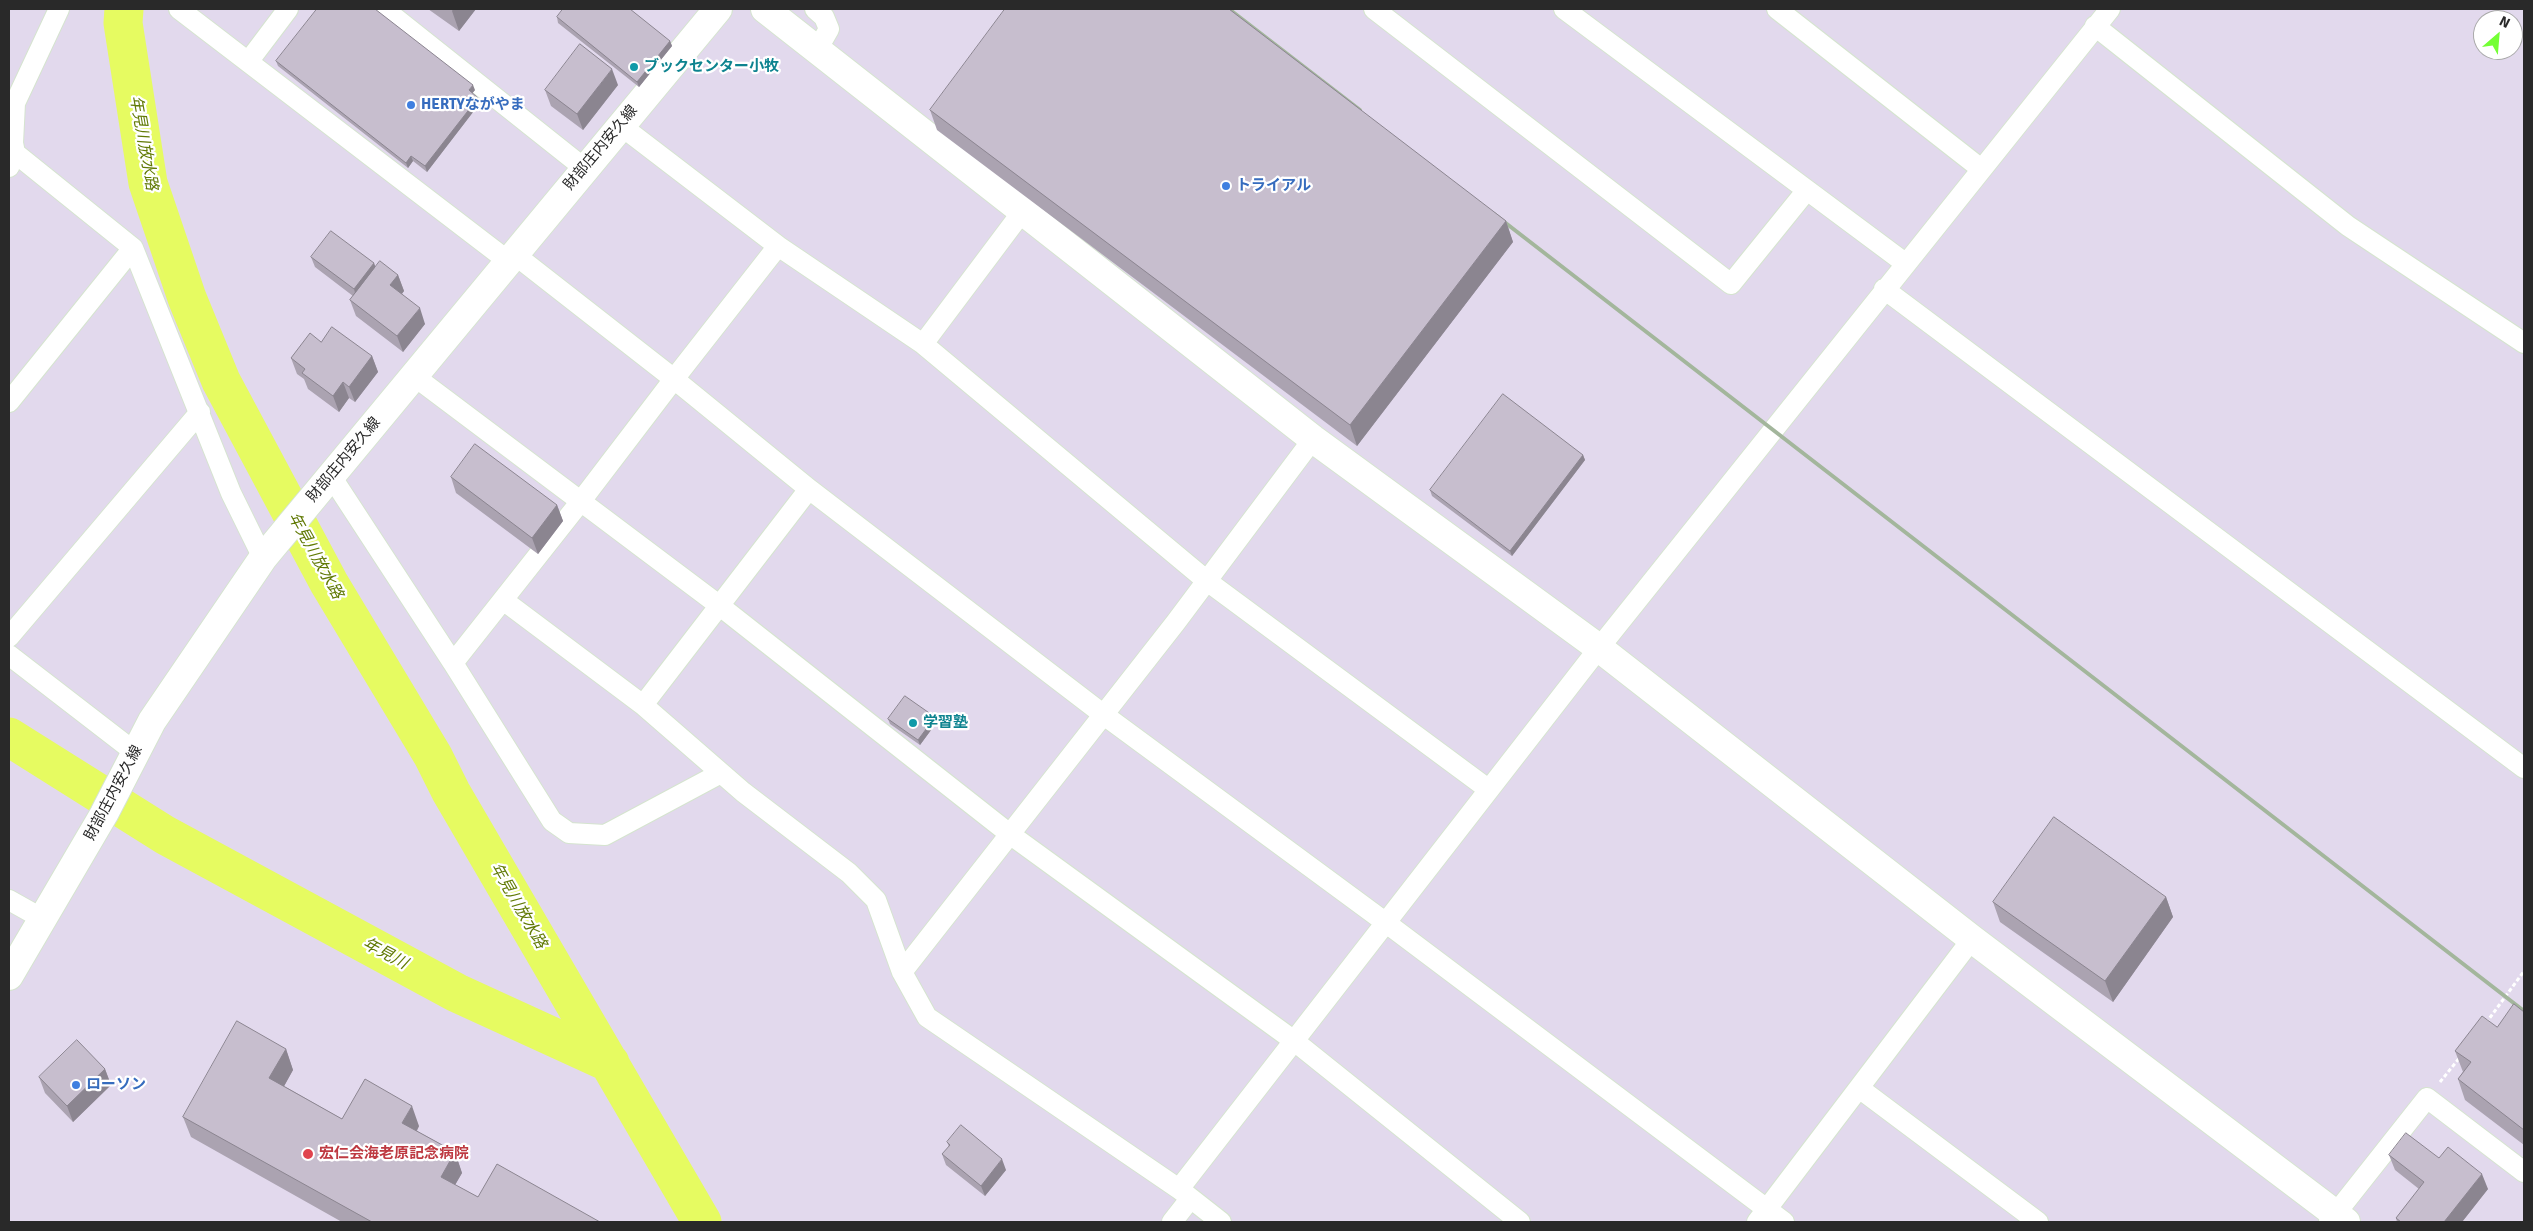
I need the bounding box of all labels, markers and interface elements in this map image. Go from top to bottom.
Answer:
north arrow [2473,10,2523,60]
text: N [2496,12,2513,32]
place label: ブックセンター小牧 [644,58,779,76]
marker: ブックセンター小牧 [628,61,640,73]
water label: 年見川放水路 [125,94,161,192]
place label: HERTYながやま [421,96,525,114]
marker: HERTYながやま [405,99,417,111]
street label: 財部庄内安久線 [560,102,642,194]
place label: トライアル [1236,177,1311,195]
marker: トライアル [1220,180,1232,192]
street label: 財部庄内安久線 [303,414,385,506]
water label: 年見川放水路 [283,509,347,603]
place label: 学習塾 [923,714,968,732]
marker: 学習塾 [907,717,919,729]
street label: 財部庄内安久線 [81,742,147,844]
water label: 年見川放水路 [486,860,550,952]
water label: 年見川 [359,934,411,974]
place label: ローソン [86,1076,146,1094]
marker: ローソン [70,1079,82,1091]
place label: 宏仁会海老原記念病院 [319,1145,469,1163]
marker: 宏仁会海老原記念病院 [301,1147,315,1161]

